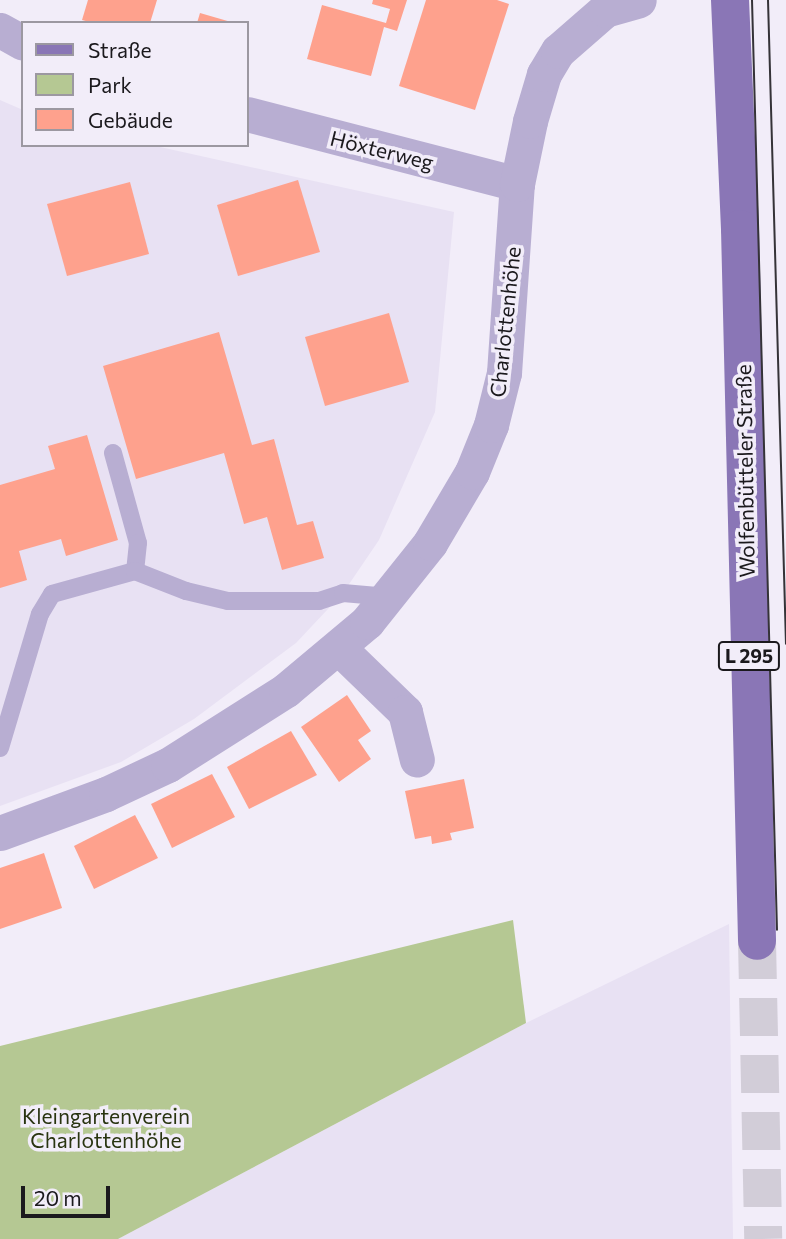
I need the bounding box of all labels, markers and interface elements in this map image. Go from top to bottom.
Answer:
legend [21,21,248,147]
text: Straße [88,37,152,62]
text: Park [88,72,132,97]
text: Gebäude [88,107,173,132]
street label: Höxterweg [328,125,436,175]
street label: Charlottenhöhe [485,245,525,399]
street label: Wolfenbütteler Straße [731,364,759,578]
road number: L 295 [718,640,780,671]
park label: Kleingartenverein Charlottenhöhe [22,1103,190,1153]
scale bar [24,1172,114,1216]
text: 20 m [34,1185,82,1210]

